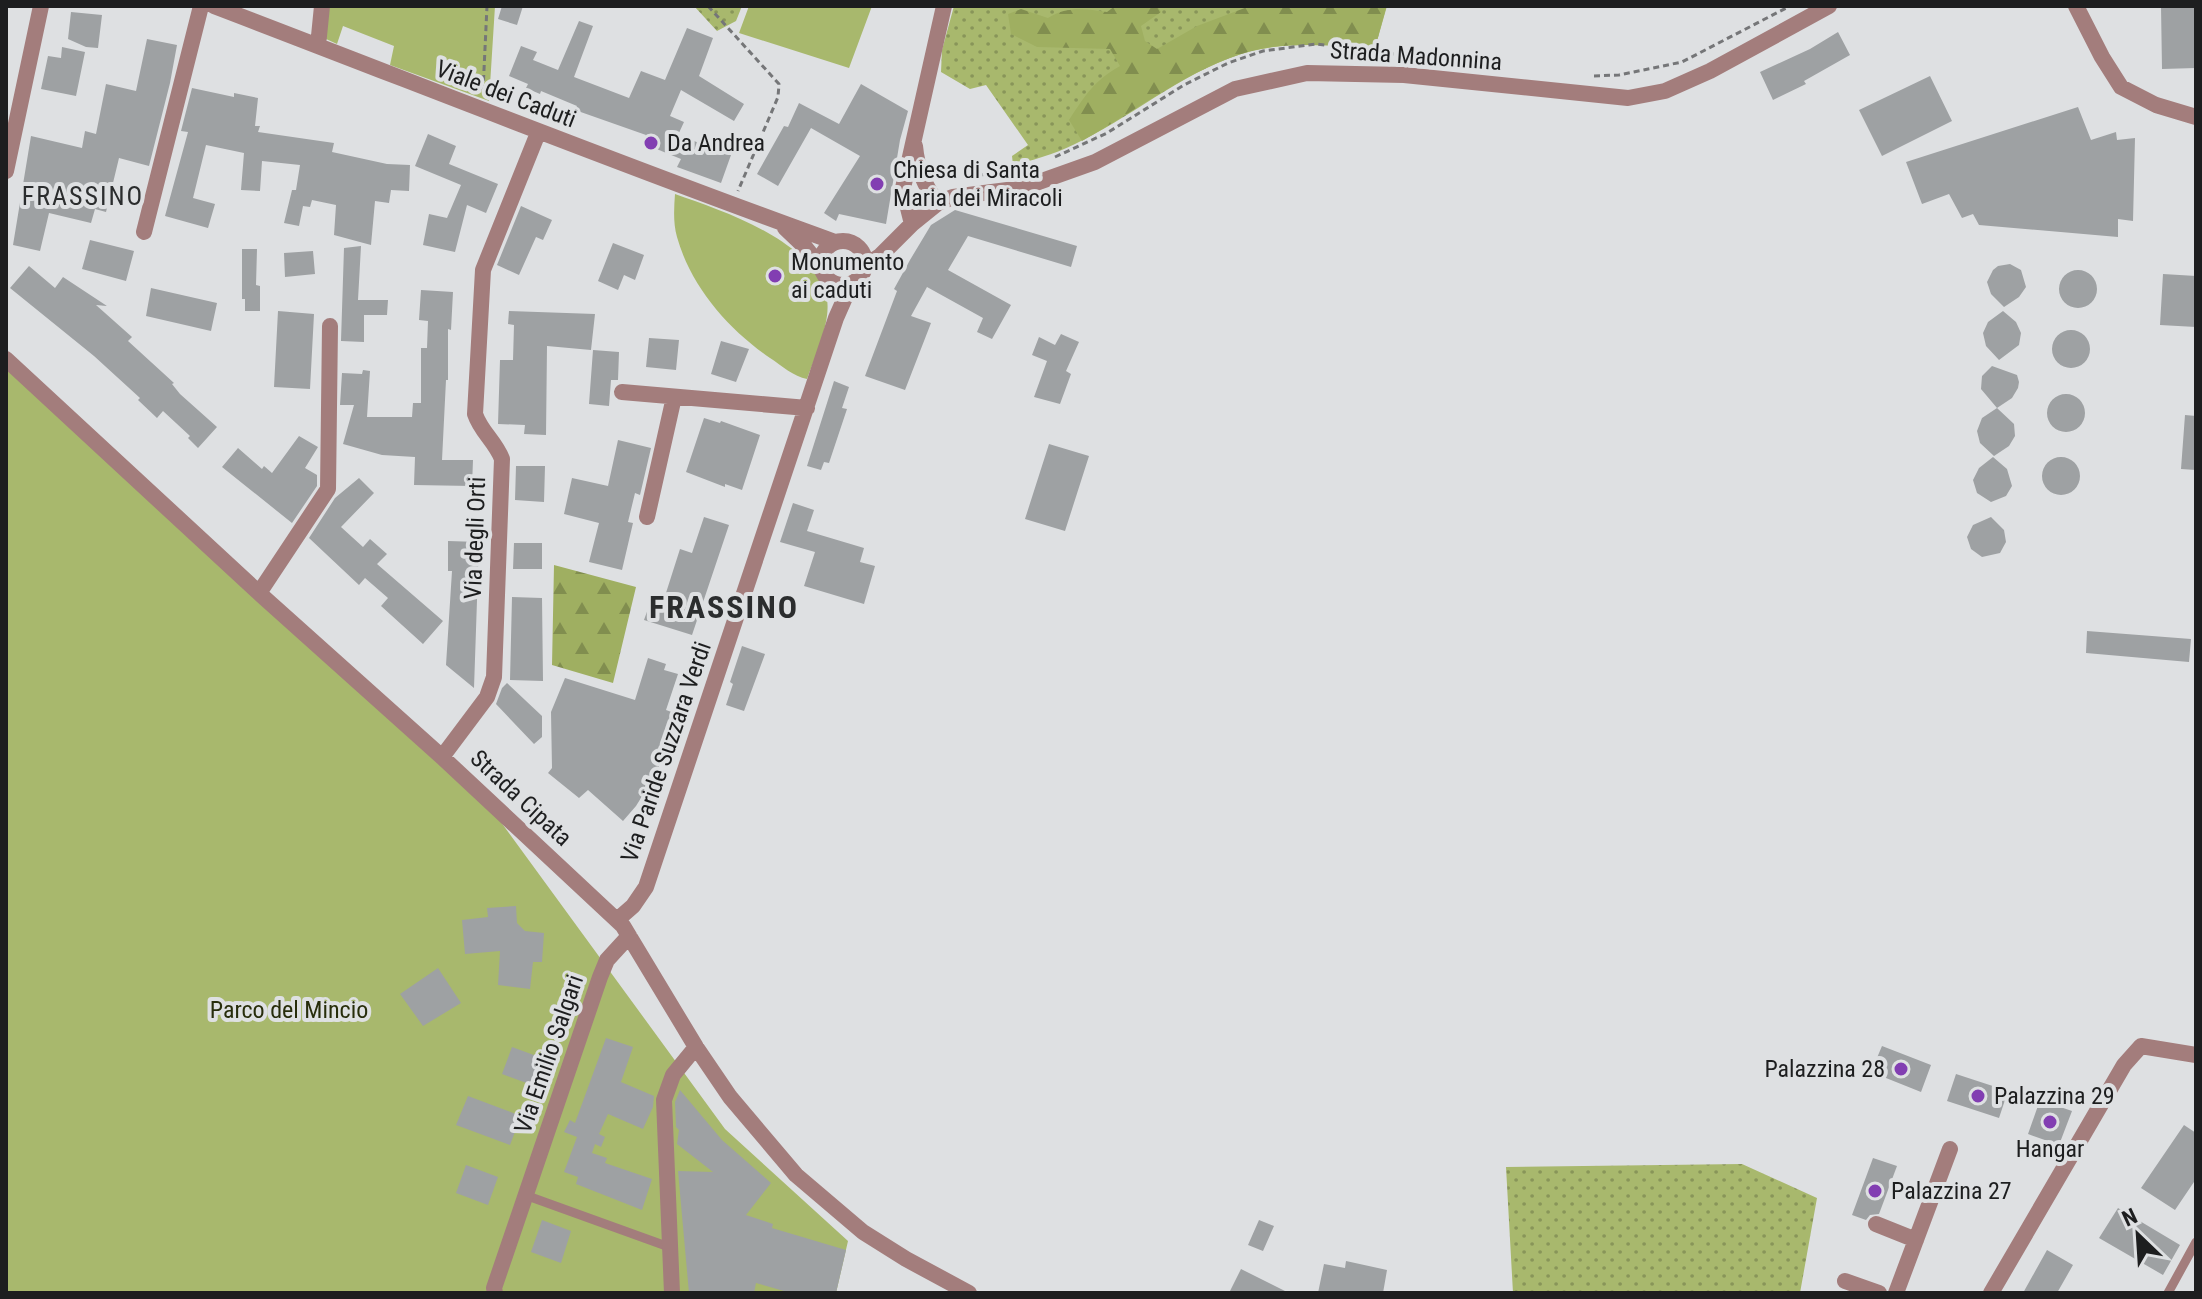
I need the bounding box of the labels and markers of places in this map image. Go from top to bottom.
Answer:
place label: Da Andrea [667,129,765,157]
marker: Da Andrea [642,134,660,152]
place label: Chiesa di Santa Maria dei Miracoli [893,156,1063,212]
marker: Chiesa di Santa Maria dei Miracoli [868,175,886,193]
place label: Monumento ai caduti [791,248,904,304]
marker: Monumento ai caduti [766,267,784,285]
place label: Palazzina 28 [1764,1055,1885,1083]
marker: Palazzina 28 [1892,1060,1910,1078]
place label: Palazzina 29 [1994,1082,2115,1110]
marker: Palazzina 29 [1969,1087,1987,1105]
marker: Hangar [2041,1113,2059,1131]
place label: Hangar [2016,1135,2084,1163]
place label: Palazzina 27 [1891,1177,2012,1205]
marker: Palazzina 27 [1866,1182,1884,1200]

